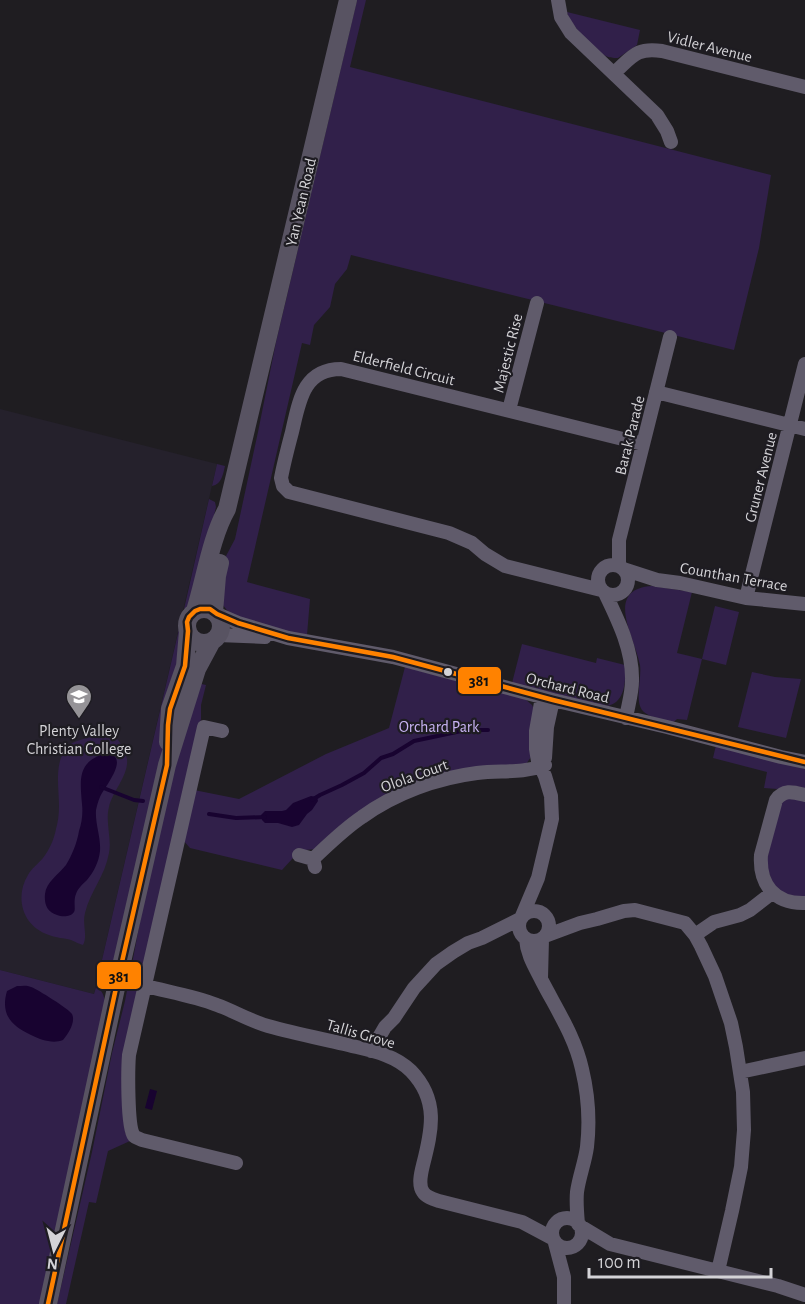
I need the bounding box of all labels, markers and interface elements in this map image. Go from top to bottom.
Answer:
street label: Vidler Avenue [666,29,754,65]
street label: Yan Yean Road [283,156,319,248]
street label: Majestic Rise [490,312,527,395]
street label: Elderfield Circuit [351,348,456,388]
street label: Barak Parade [612,394,648,477]
street label: Gruner Avenue [742,430,780,524]
street label: Counthan Terrace [679,560,789,594]
unlabelled marker [442,666,454,678]
line badge: 381 [457,666,502,695]
street label: Orchard Road [525,670,611,706]
text: 381 [469,673,489,689]
school or university icon: Plenty Valley Christian College [64,682,94,720]
park label: Orchard Park [399,719,480,735]
place label: Plenty Valley Christian College [27,723,131,757]
street label: Olola Court [379,756,450,795]
line badge: 381 [96,961,142,990]
text: 381 [109,969,129,985]
street label: Tallis Grove [325,1017,397,1051]
north arrow [24,1220,84,1280]
scale bar [589,1241,770,1279]
text: 100 m [598,1254,641,1272]
text: N [46,1255,59,1272]

